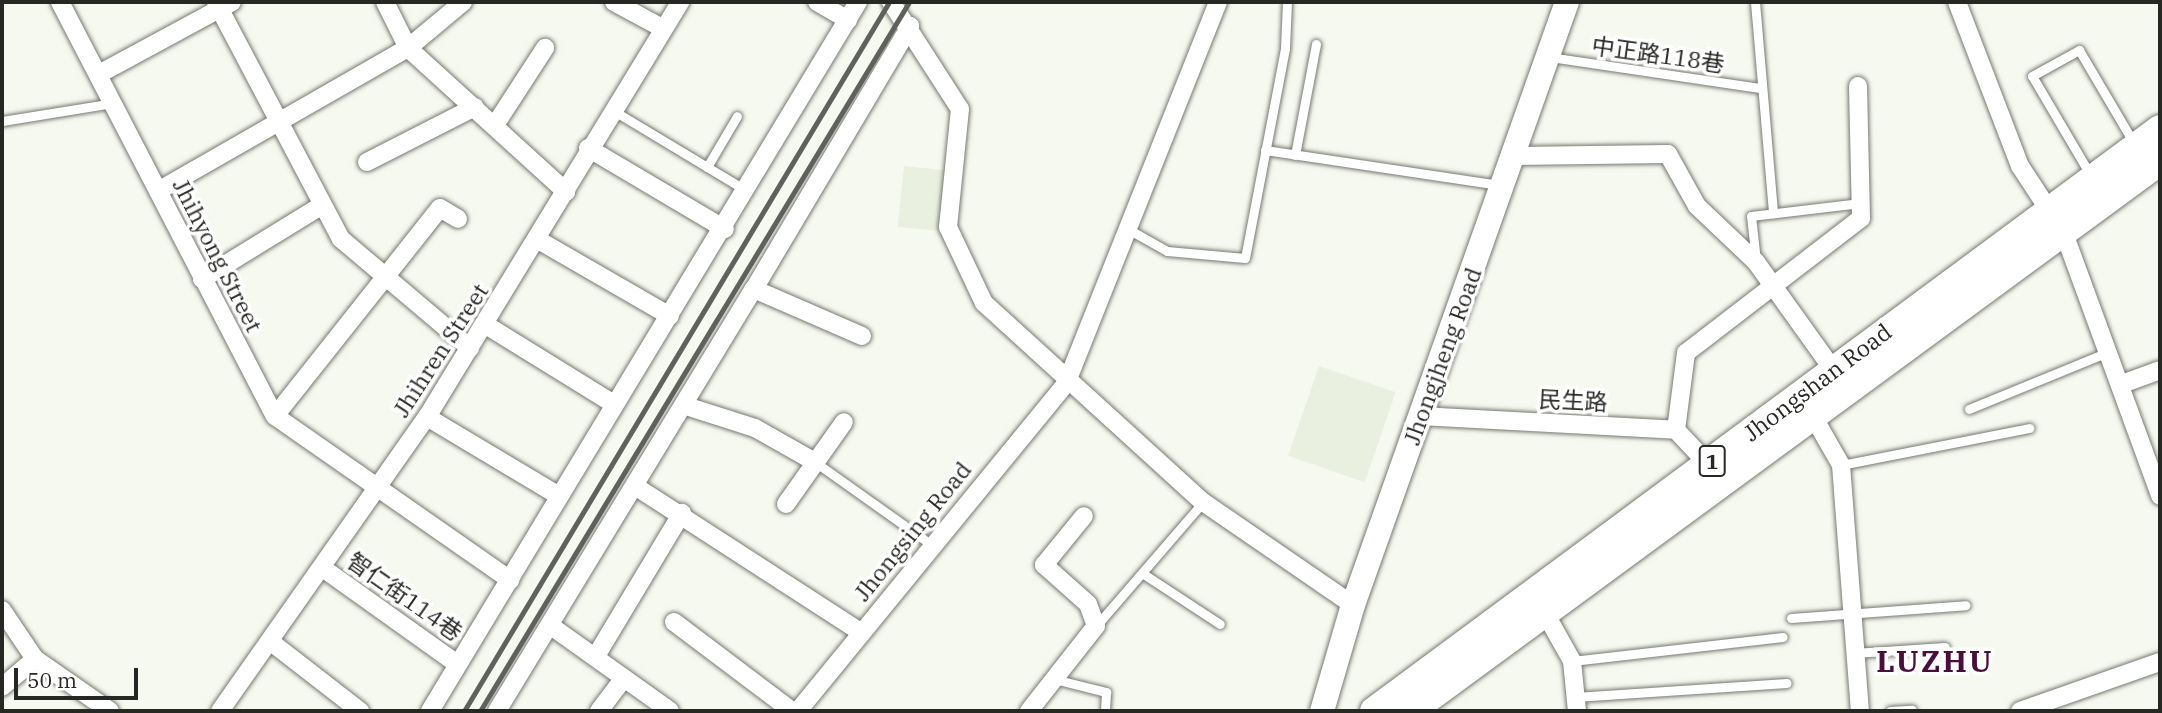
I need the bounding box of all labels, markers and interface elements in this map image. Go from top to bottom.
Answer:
street label: 中正路118巷 [1590,31,1726,77]
street label: Jhihyong Street [167,174,269,336]
street label: Jhongjheng Road [1397,264,1487,448]
street label: Jhihren Street [387,278,493,422]
street label: Jhongshan Road [1738,317,1896,447]
street label: 民生路 [1538,384,1608,416]
road number: 1 [1698,444,1726,478]
street label: Jhongsing Road [847,456,977,606]
street label: 智仁街114巷 [342,546,468,646]
district label: LUZHU [1877,643,1993,679]
scale bar [18,654,142,698]
text: 50 m [27,666,77,694]

